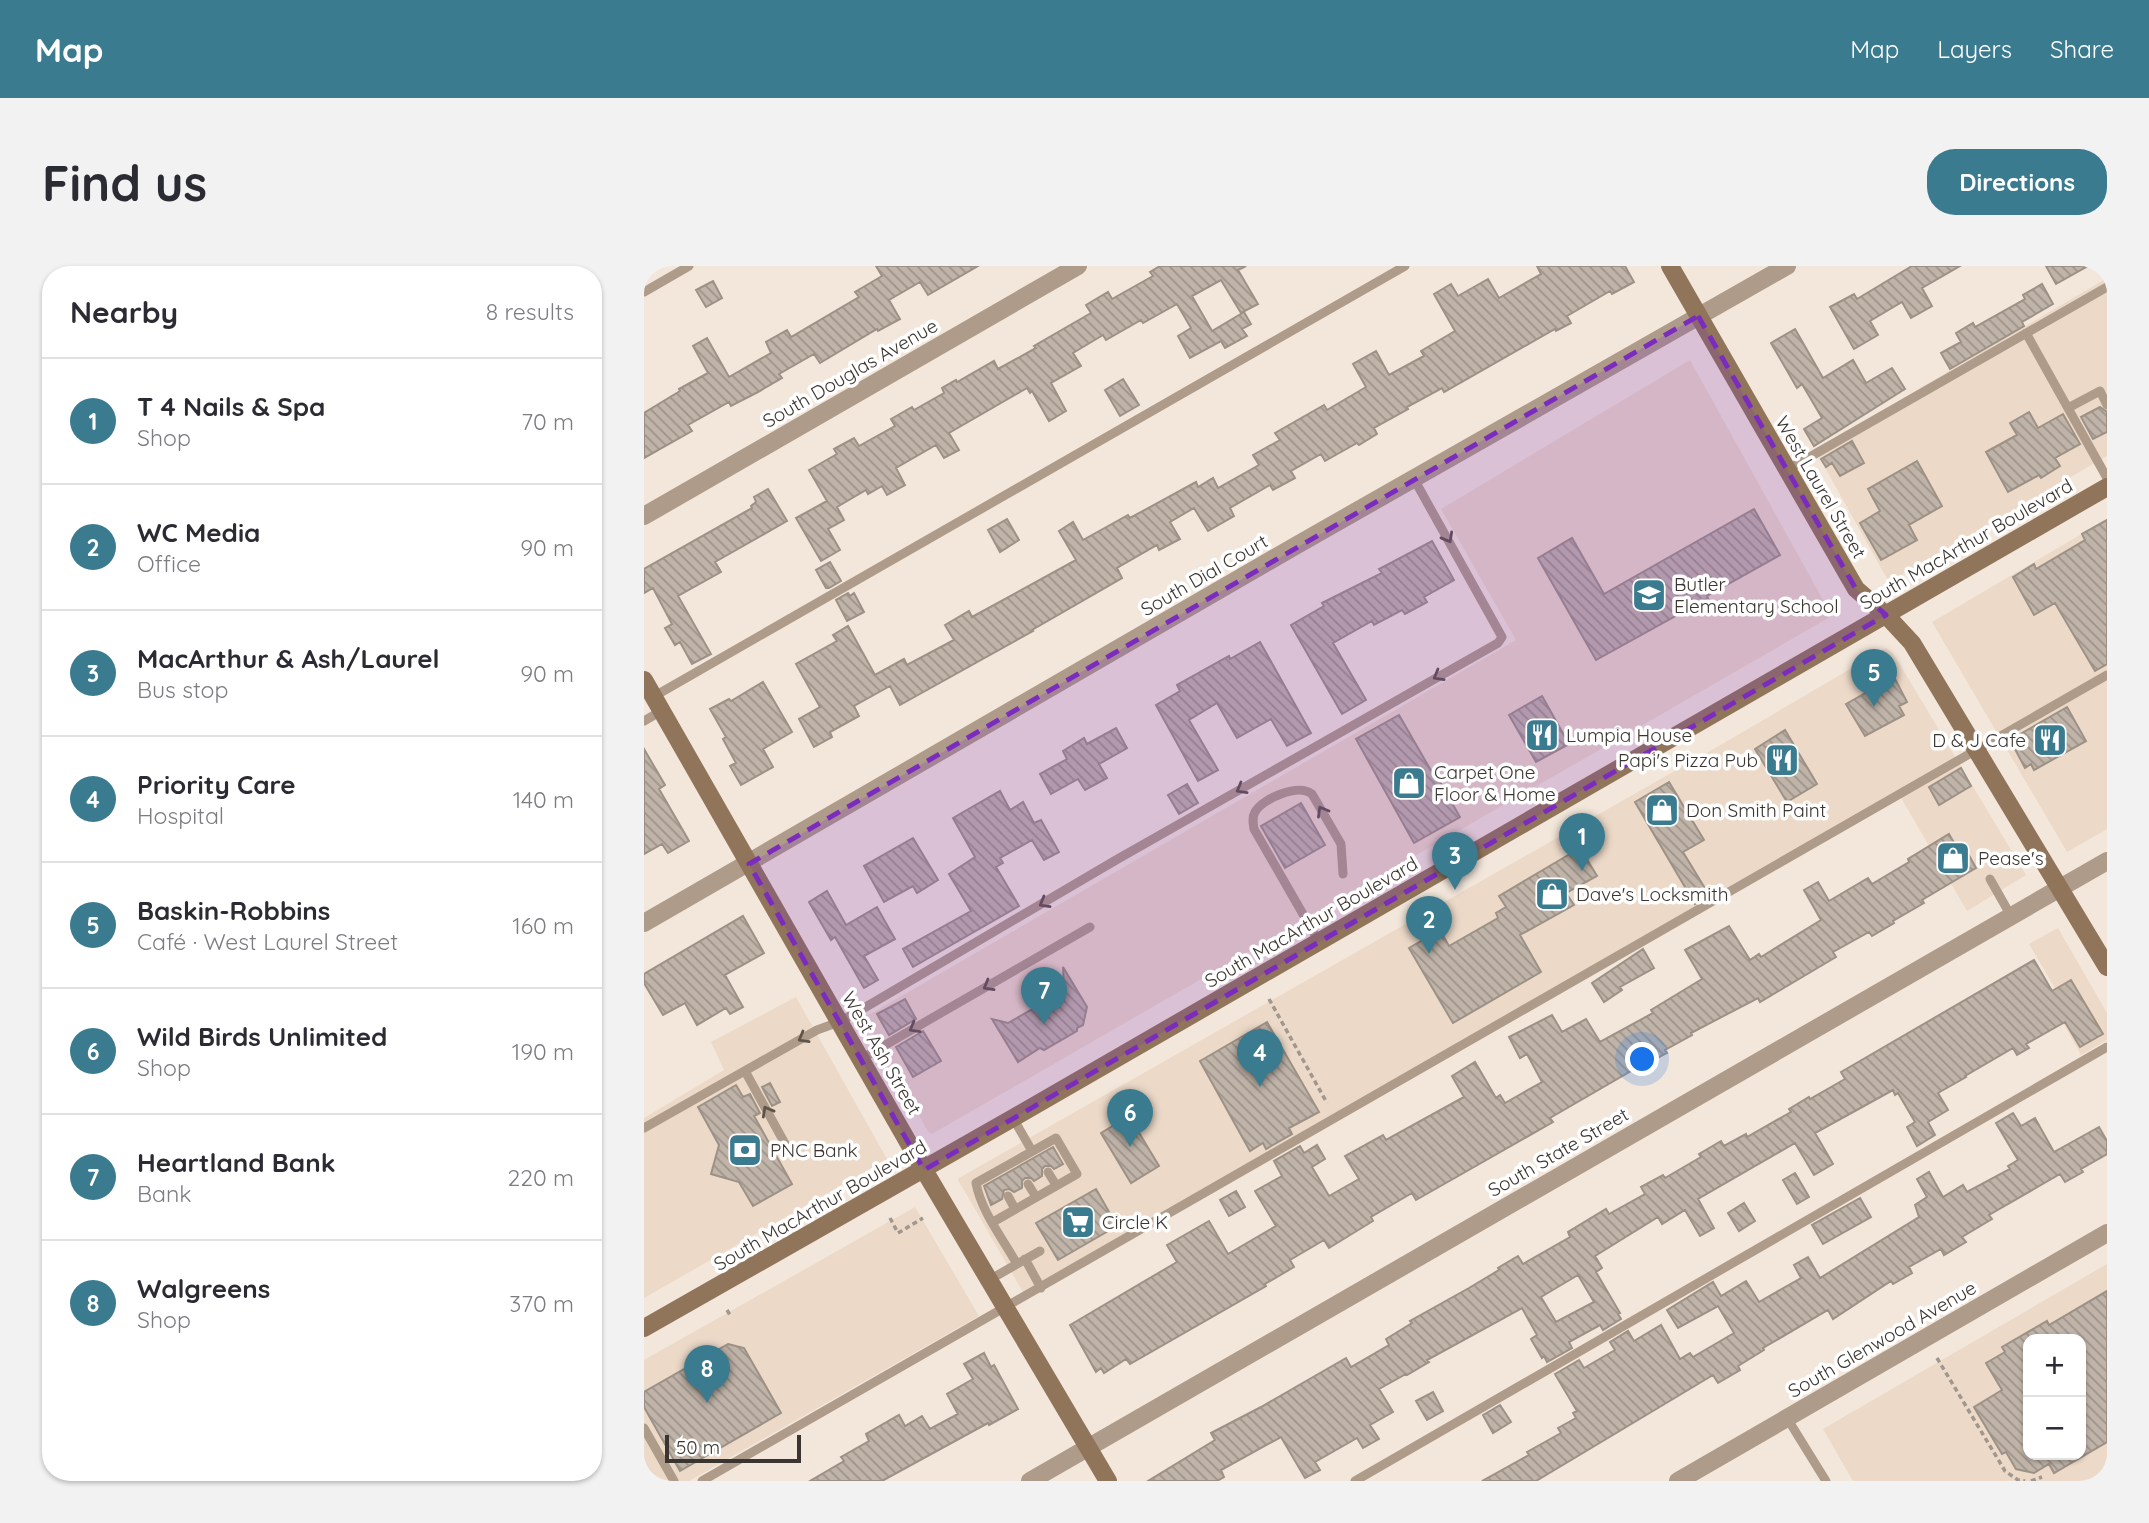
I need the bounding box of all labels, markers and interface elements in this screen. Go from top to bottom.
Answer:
text: Map [35,29,103,70]
text: Map [1850,34,1899,64]
text: Layers [1937,34,2012,64]
text: Share [2050,34,2114,64]
button: Directions [1927,149,2107,215]
text: Find us [42,152,207,213]
text: Nearby [70,293,178,331]
text: 8 results [486,297,574,326]
street label: South Douglas Avenue [758,313,942,433]
text: T 4 Nails & Spa [137,390,325,423]
text: 1 [89,407,97,436]
text: 70 m [521,407,574,436]
street label: West Laurel Street [1770,411,1872,563]
text: Shop [137,423,191,452]
street label: South MacArthur Boulevard [1855,473,2077,615]
text: WC Media [137,516,260,549]
street label: South Dial Court [1136,529,1272,621]
one-way arrow [1440,531,1453,544]
text: 2 [86,533,100,562]
text: 90 m [520,533,574,562]
text: Office [137,549,201,578]
place label: Butler Elementary School [1674,572,1839,618]
school or university icon: Butler Elementary School [1630,576,1668,614]
text: MacArthur & Ash/Laurel [137,642,440,675]
pin: 5 [1851,649,1897,707]
text: 3 [87,659,99,688]
text: 90 m [520,659,574,688]
one-way arrow [1433,668,1445,681]
text: Bus stop [137,675,228,704]
restaurant icon: Lumpia House [1523,716,1561,754]
restaurant icon: D & J Cafe [2031,721,2069,759]
place label: Lumpia House [1566,723,1692,747]
place label: D & J Cafe [1932,728,2026,752]
restaurant icon: Papi's Pizza Pub [1763,741,1801,779]
place label: Papi's Pizza Pub [1618,748,1758,772]
place label: Carpet One Floor & Home [1434,760,1556,806]
shop icon: Carpet One Floor & Home [1390,764,1428,802]
text: Priority Care [137,768,296,801]
one-way arrow [1235,781,1248,794]
text: 4 [86,785,100,814]
text: 140 m [513,785,574,814]
shop icon: Don Smith Paint [1643,791,1681,829]
place label: Don Smith Paint [1686,798,1826,822]
text: Hospital [137,801,224,830]
one-way arrow [1317,805,1330,818]
pin: 1 [1559,813,1605,871]
pin: 3 [1432,832,1478,890]
shop icon: Pease's [1934,839,1972,877]
place label: Pease's [1978,846,2044,870]
street label: South MacArthur Boulevard [1200,851,1422,993]
shop icon: Dave's Locksmith [1533,875,1571,913]
place label: Dave's Locksmith [1576,882,1728,906]
text: Baskin-Robbins [137,894,330,927]
one-way arrow [1038,895,1051,908]
pin: 2 [1406,896,1452,954]
text: 5 [86,911,100,940]
text: 160 m [512,911,574,940]
text: Café · West Laurel Street [137,927,398,956]
pin: 7 [1021,967,1067,1025]
one-way arrow [983,977,996,990]
street label: West Ash Street [837,987,927,1119]
text: Wild Birds Unlimited [137,1020,387,1053]
one-way arrow [909,1020,921,1033]
pin: 4 [1237,1029,1283,1087]
one-way arrow [797,1030,810,1043]
text: 6 [87,1037,99,1066]
text: 190 m [512,1037,574,1066]
your location [1625,1042,1659,1076]
text: Shop [137,1053,191,1082]
pin: 6 [1107,1089,1153,1147]
street label: South State Street [1483,1102,1633,1202]
one-way arrow [762,1106,775,1118]
bank icon: PNC Bank [726,1131,764,1169]
street label: South MacArthur Boulevard [709,1134,931,1276]
place label: PNC Bank [770,1138,858,1162]
text: Heartland Bank [137,1146,335,1179]
text: 7 [87,1163,99,1192]
text: 220 m [508,1163,574,1192]
text: Bank [137,1179,192,1208]
supermarket icon: Circle K [1059,1203,1097,1241]
place label: Circle K [1102,1210,1168,1234]
text: Walgreens [137,1272,270,1305]
street label: South Glenwood Avenue [1784,1275,1980,1403]
text: 8 [87,1289,99,1318]
text: 370 m [509,1289,574,1318]
text: Shop [137,1305,191,1334]
map controls [2023,1334,2086,1460]
button: + [2023,1334,2086,1397]
pin: 8 [684,1345,730,1403]
button: − [2023,1397,2086,1460]
scale bar [665,1432,802,1464]
text: 50 m [676,1435,720,1459]

